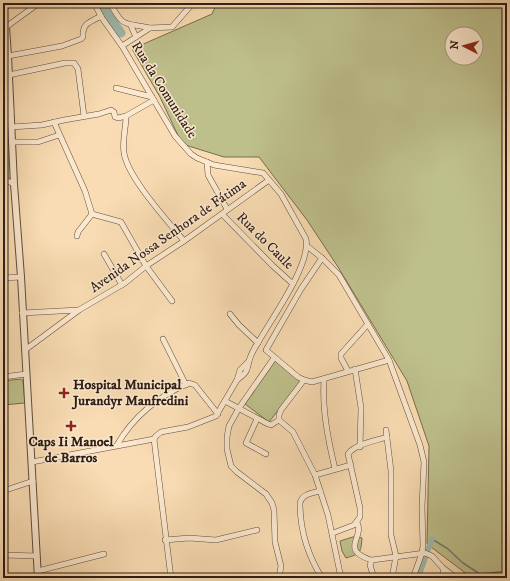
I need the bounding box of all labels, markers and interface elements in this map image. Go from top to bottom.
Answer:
north arrow [444,26,484,66]
street label: Rua da Comunidade [127,38,201,142]
text: N [448,40,462,50]
street label: Avenida Nossa Senhora de Fátima [86,175,250,297]
street label: Rua do Caule [233,209,298,274]
place label: Hospital Municipal Jurandyr Manfredini [71,376,189,410]
marker: Hospital Municipal Jurandyr Manfredini [58,387,70,399]
marker: Caps Ii Manoel de Barros [65,420,77,432]
place label: Caps Ii Manoel de Barros [28,433,114,467]

